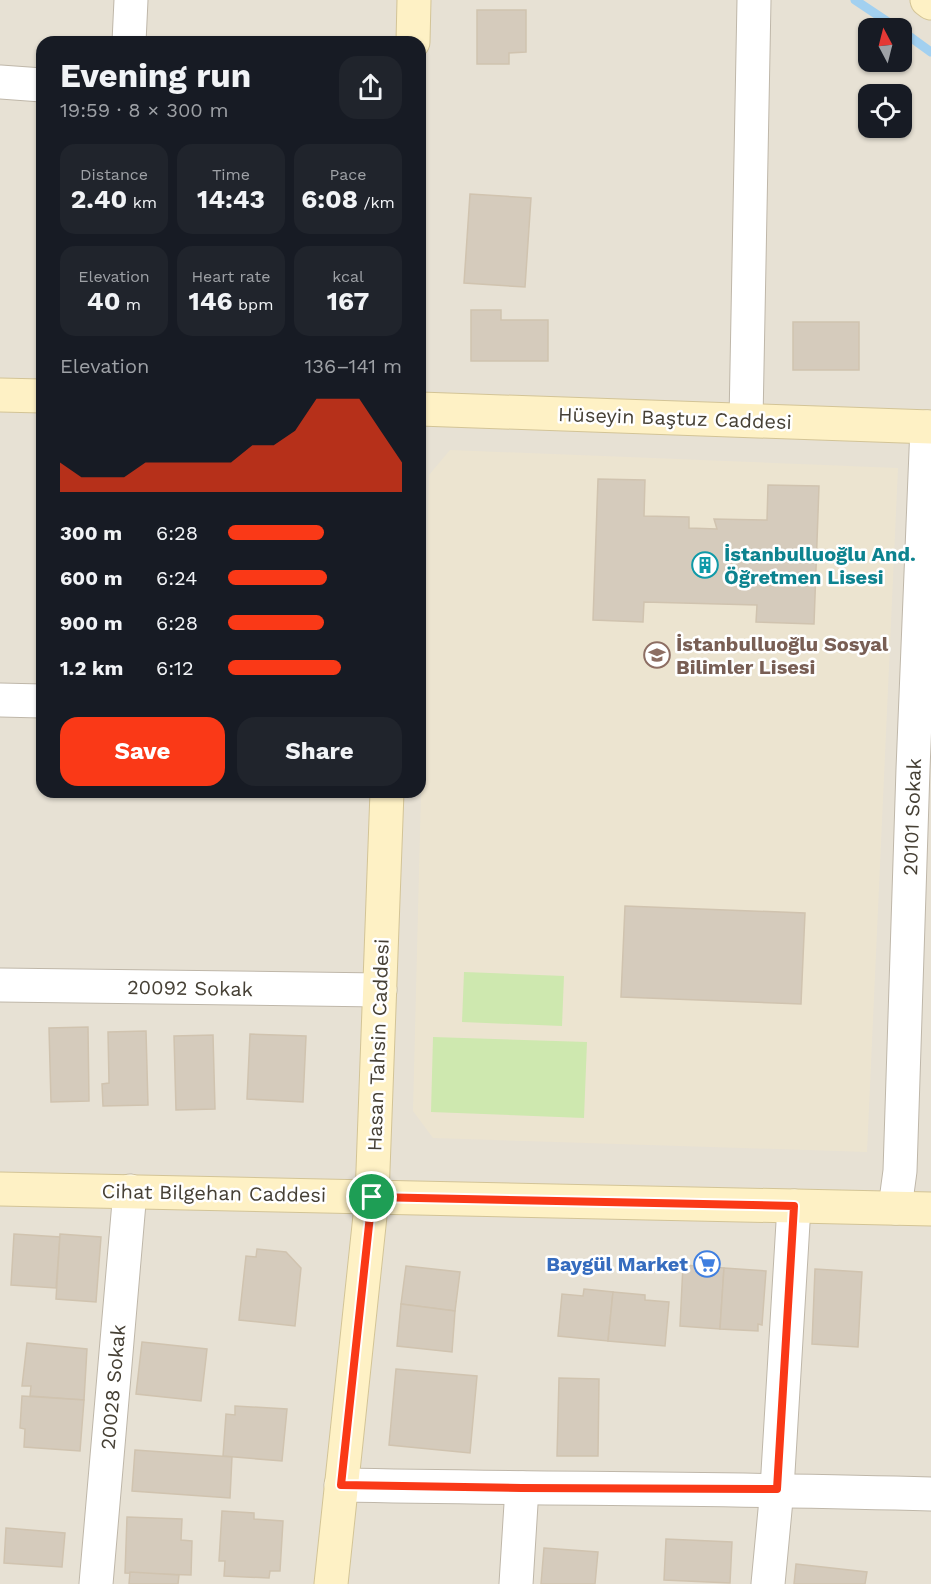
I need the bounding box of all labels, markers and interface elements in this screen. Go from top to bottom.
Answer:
north arrow [858,18,912,72]
map controls [858,18,912,138]
text: Evening run [60,56,251,95]
button: share [339,56,402,119]
button: locate [858,84,912,138]
text: 19:59 · 8 × 300 m [60,98,229,122]
text: Distance [80,165,148,184]
text: Time [212,165,250,184]
text: Pace [329,165,367,184]
text: 2.40 [71,184,127,214]
text: 14:43 [197,184,265,214]
text: 6:08 [301,184,358,214]
text: km [127,193,157,212]
text: /km [358,193,395,212]
text: Elevation [78,267,150,286]
text: Heart rate [191,267,271,286]
text: kcal [332,267,364,286]
text: 40 [87,286,120,316]
text: 146 [189,286,233,316]
text: 167 [327,286,369,316]
text: m [120,295,141,314]
text: bpm [233,295,273,314]
text: Elevation [60,354,149,378]
text: 136–141 m [305,354,402,378]
street label: Hüseyin Baştuz Caddesi [558,402,792,434]
text: 300 m [60,521,122,545]
text: 6:28 [156,521,198,545]
place label: İstanbulluoğlu And. Öğretmen Lisesi [724,542,916,589]
building icon: İstanbulluoğlu And. Öğretmen Lisesi [690,550,720,580]
text: 600 m [60,566,123,590]
text: 6:24 [156,566,197,590]
text: 900 m [60,611,123,635]
text: 6:28 [156,611,198,635]
place label: İstanbulluoğlu Sosyal Bilimler Lisesi [676,632,889,679]
school or university icon: İstanbulluoğlu Sosyal Bilimler Lisesi [642,640,672,670]
text: 1.2 km [60,656,123,680]
text: 6:12 [156,656,194,680]
button: Save [60,717,225,786]
button: Share [237,717,402,786]
street label: 20101 Sokak [898,758,926,876]
street label: Hasan Tahsin Caddesi [362,938,394,1152]
street label: 20092 Sokak [127,975,253,1001]
pin [346,1171,397,1222]
street label: Cihat Bilgehan Caddesi [101,1179,327,1207]
icon: arrive [355,1180,388,1213]
supermarket icon: Baygül Market [692,1249,722,1279]
place label: Baygül Market [546,1252,688,1276]
street label: 20028 Sokak [96,1323,130,1451]

